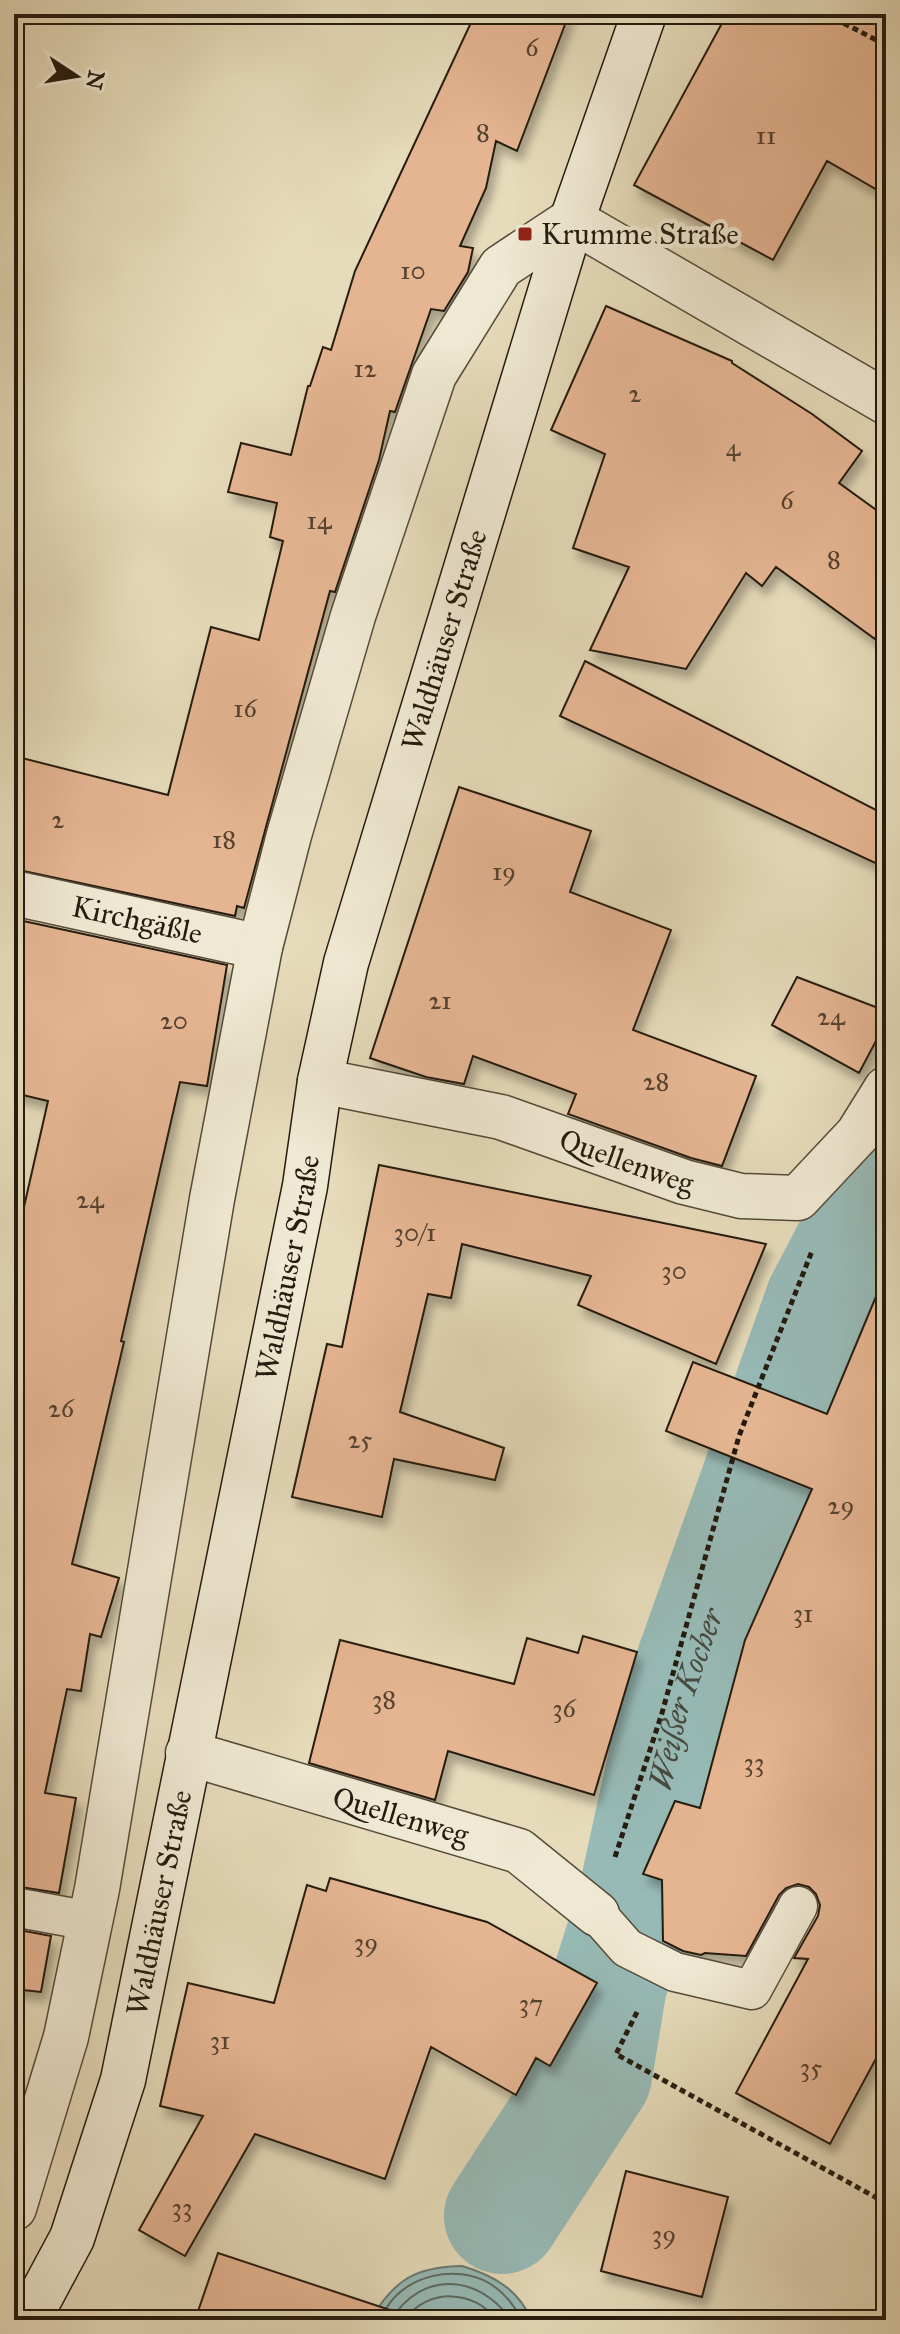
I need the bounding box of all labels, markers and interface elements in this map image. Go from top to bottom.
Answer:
house number: 6 [525,31,539,63]
north arrow [36,36,116,116]
text: N [80,68,110,92]
house number: 8 [476,116,490,148]
house number: 11 [756,119,776,151]
place label: Krumme Straße [541,216,739,252]
marker: Krumme Straße [516,225,534,243]
house number: 10 [400,254,426,286]
house number: 12 [353,352,377,384]
house number: 2 [629,377,642,409]
house number: 4 [726,431,741,463]
house number: 6 [780,484,794,516]
house number: 14 [307,504,332,536]
street label: Waldhäuser Straße [394,525,495,755]
house number: 8 [827,543,841,575]
house number: 16 [233,692,257,724]
house number: 2 [52,803,65,835]
house number: 18 [212,823,236,855]
house number: 19 [492,855,516,887]
street label: Kirchgäßle [68,888,206,952]
house number: 21 [428,984,452,1016]
house number: 24 [817,1000,845,1032]
house number: 20 [160,1004,188,1036]
house number: 28 [643,1065,669,1097]
street label: Quellenweg [555,1121,698,1202]
street label: Waldhäuser Straße [248,1153,327,1384]
house number: 24 [76,1183,104,1215]
house number: 30/1 [394,1216,436,1248]
house number: 30 [661,1254,687,1286]
house number: 26 [48,1392,75,1424]
house number: 25 [348,1423,372,1455]
house number: 29 [828,1489,854,1521]
house number: 31 [793,1597,813,1629]
water label: Weißer Kocher [641,1601,732,1794]
house number: 38 [372,1683,396,1715]
house number: 36 [552,1692,577,1724]
house number: 33 [744,1746,764,1778]
street label: Quellenweg [329,1779,474,1853]
street label: Waldhäuser Straße [119,1787,200,2019]
house number: 39 [354,1926,378,1958]
house number: 37 [519,1987,543,2019]
house number: 31 [210,2024,230,2056]
house number: 35 [800,2051,822,2083]
house number: 33 [172,2191,192,2223]
house number: 39 [652,2218,676,2250]

